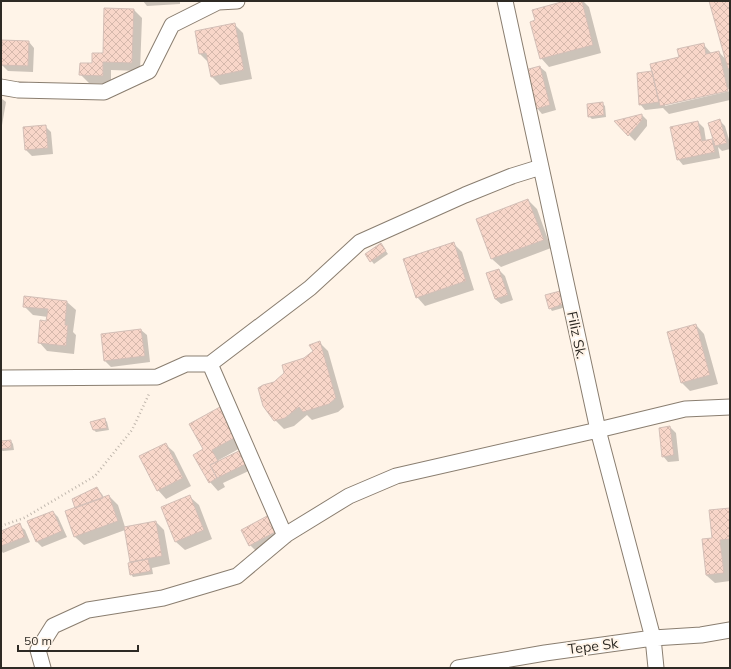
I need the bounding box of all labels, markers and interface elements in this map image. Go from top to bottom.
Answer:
street label: Filiz Sk. [563,310,591,360]
scale bar [18,627,138,653]
text: 50 m [24,633,52,648]
street label: Tepe Sk [567,634,620,658]

